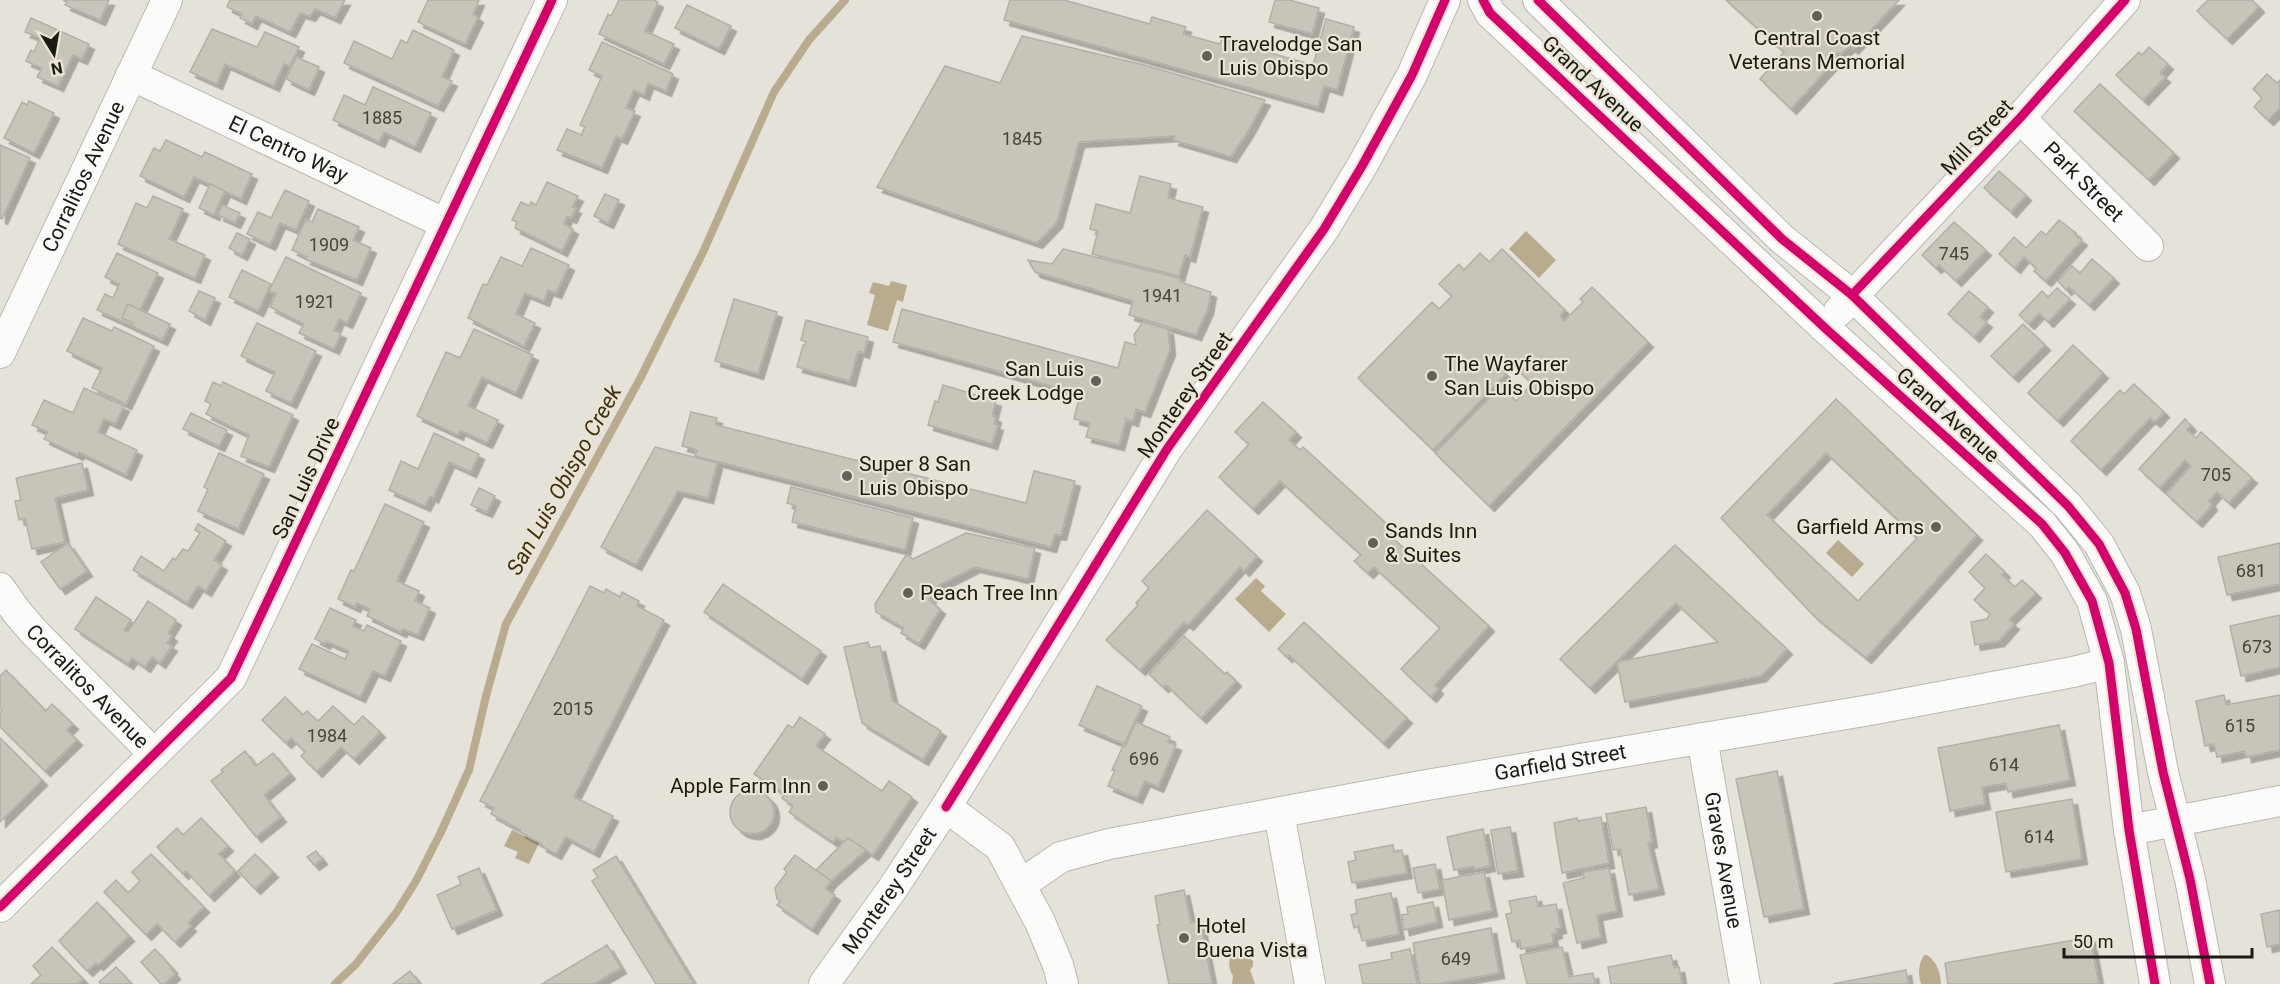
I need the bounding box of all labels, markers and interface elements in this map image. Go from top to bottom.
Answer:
marker: Central Coast Veterans Memorial [1810,9,1824,23]
north arrow [24,24,84,84]
place label: Central Coast Veterans Memorial [1729,26,1905,74]
street label: Grand Avenue [1537,31,1649,137]
place label: Travelodge San Luis Obispo [1219,32,1362,80]
marker: Travelodge San Luis Obispo [1200,49,1214,63]
text: N [49,58,64,79]
street label: Mill Street [1936,94,2018,180]
street label: Corralitos Avenue [37,97,129,256]
house number: 1885 [362,107,402,128]
street label: El Centro Way [225,111,352,188]
house number: 1845 [1002,128,1042,149]
street label: Park Street [2039,137,2129,227]
house number: 1909 [309,234,349,255]
house number: 745 [1939,243,1969,264]
house number: 1941 [1142,285,1182,306]
house number: 1921 [295,291,335,312]
street label: Monterey Street [1133,327,1237,463]
place label: The Wayfarer San Luis Obispo [1444,352,1594,400]
place label: San Luis Creek Lodge [967,357,1084,405]
street label: Grand Avenue [1892,363,2004,467]
marker: The Wayfarer San Luis Obispo [1425,369,1439,383]
marker: San Luis Creek Lodge [1089,374,1103,388]
water label: San Luis Obispo Creek [502,380,627,579]
street label: San Luis Drive [267,413,345,543]
place label: Super 8 San Luis Obispo [859,452,971,500]
house number: 705 [2201,464,2231,485]
marker: Super 8 San Luis Obispo [840,469,854,483]
place label: Garfield Arms [1796,515,1924,539]
place label: Sands Inn & Suites [1385,519,1477,567]
marker: Garfield Arms [1929,520,1943,534]
marker: Sands Inn & Suites [1366,536,1380,550]
house number: 681 [2236,560,2266,581]
place label: Peach Tree Inn [920,581,1058,605]
marker: Peach Tree Inn [901,586,915,600]
street label: Corralitos Avenue [21,619,154,753]
house number: 673 [2242,636,2272,657]
house number: 2015 [553,698,593,719]
house number: 615 [2225,715,2255,736]
house number: 1984 [307,725,347,746]
street label: Garfield Street [1493,739,1628,785]
house number: 696 [1129,748,1159,769]
house number: 614 [1989,754,2019,775]
place label: Apple Farm Inn [670,774,811,798]
marker: Apple Farm Inn [816,779,830,793]
street label: Graves Avenue [1700,790,1747,930]
street label: Monterey Street [837,823,941,959]
house number: 614 [2024,826,2054,847]
place label: Hotel Buena Vista [1196,914,1308,962]
scale bar [2064,921,2252,959]
marker: Hotel Buena Vista [1177,931,1191,945]
text: 50 m [2073,931,2113,952]
house number: 649 [1441,948,1471,969]

